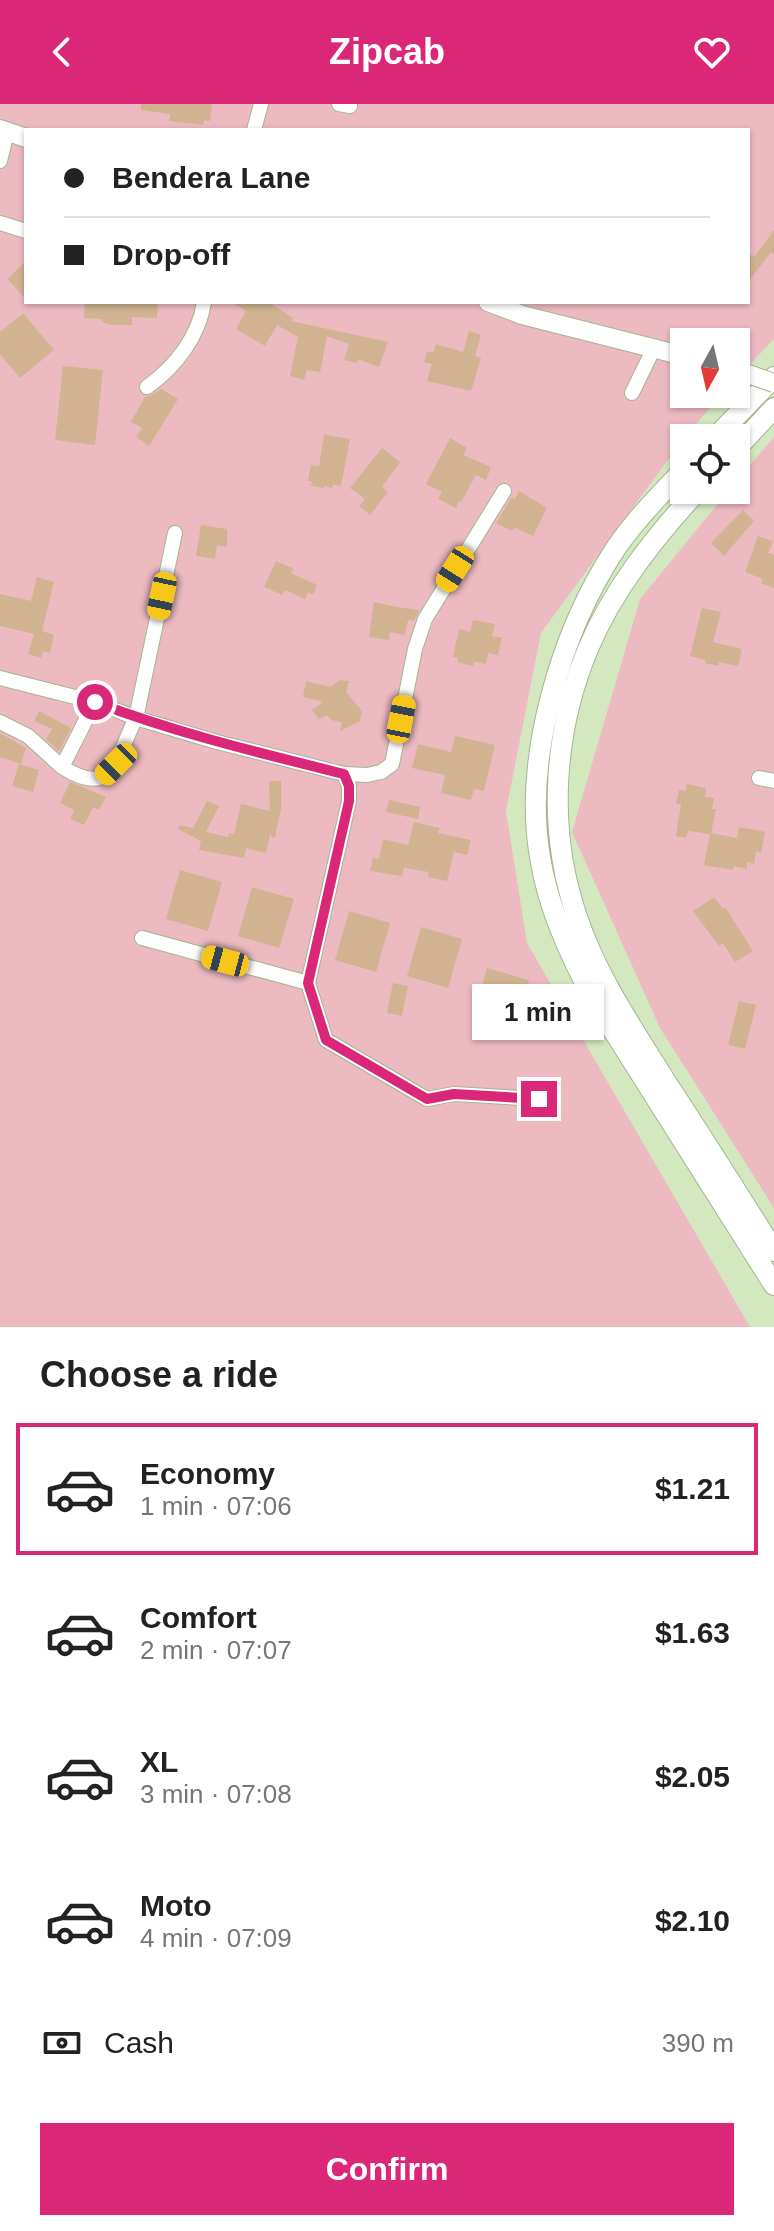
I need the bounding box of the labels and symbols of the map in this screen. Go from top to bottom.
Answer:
north arrow [670,328,750,408]
car [432,542,478,596]
car [145,570,179,622]
route start [77,684,113,720]
car [385,693,417,745]
car [91,739,141,789]
car [199,943,251,979]
callout: 1 min [473,983,605,1039]
route end [521,1081,557,1117]

